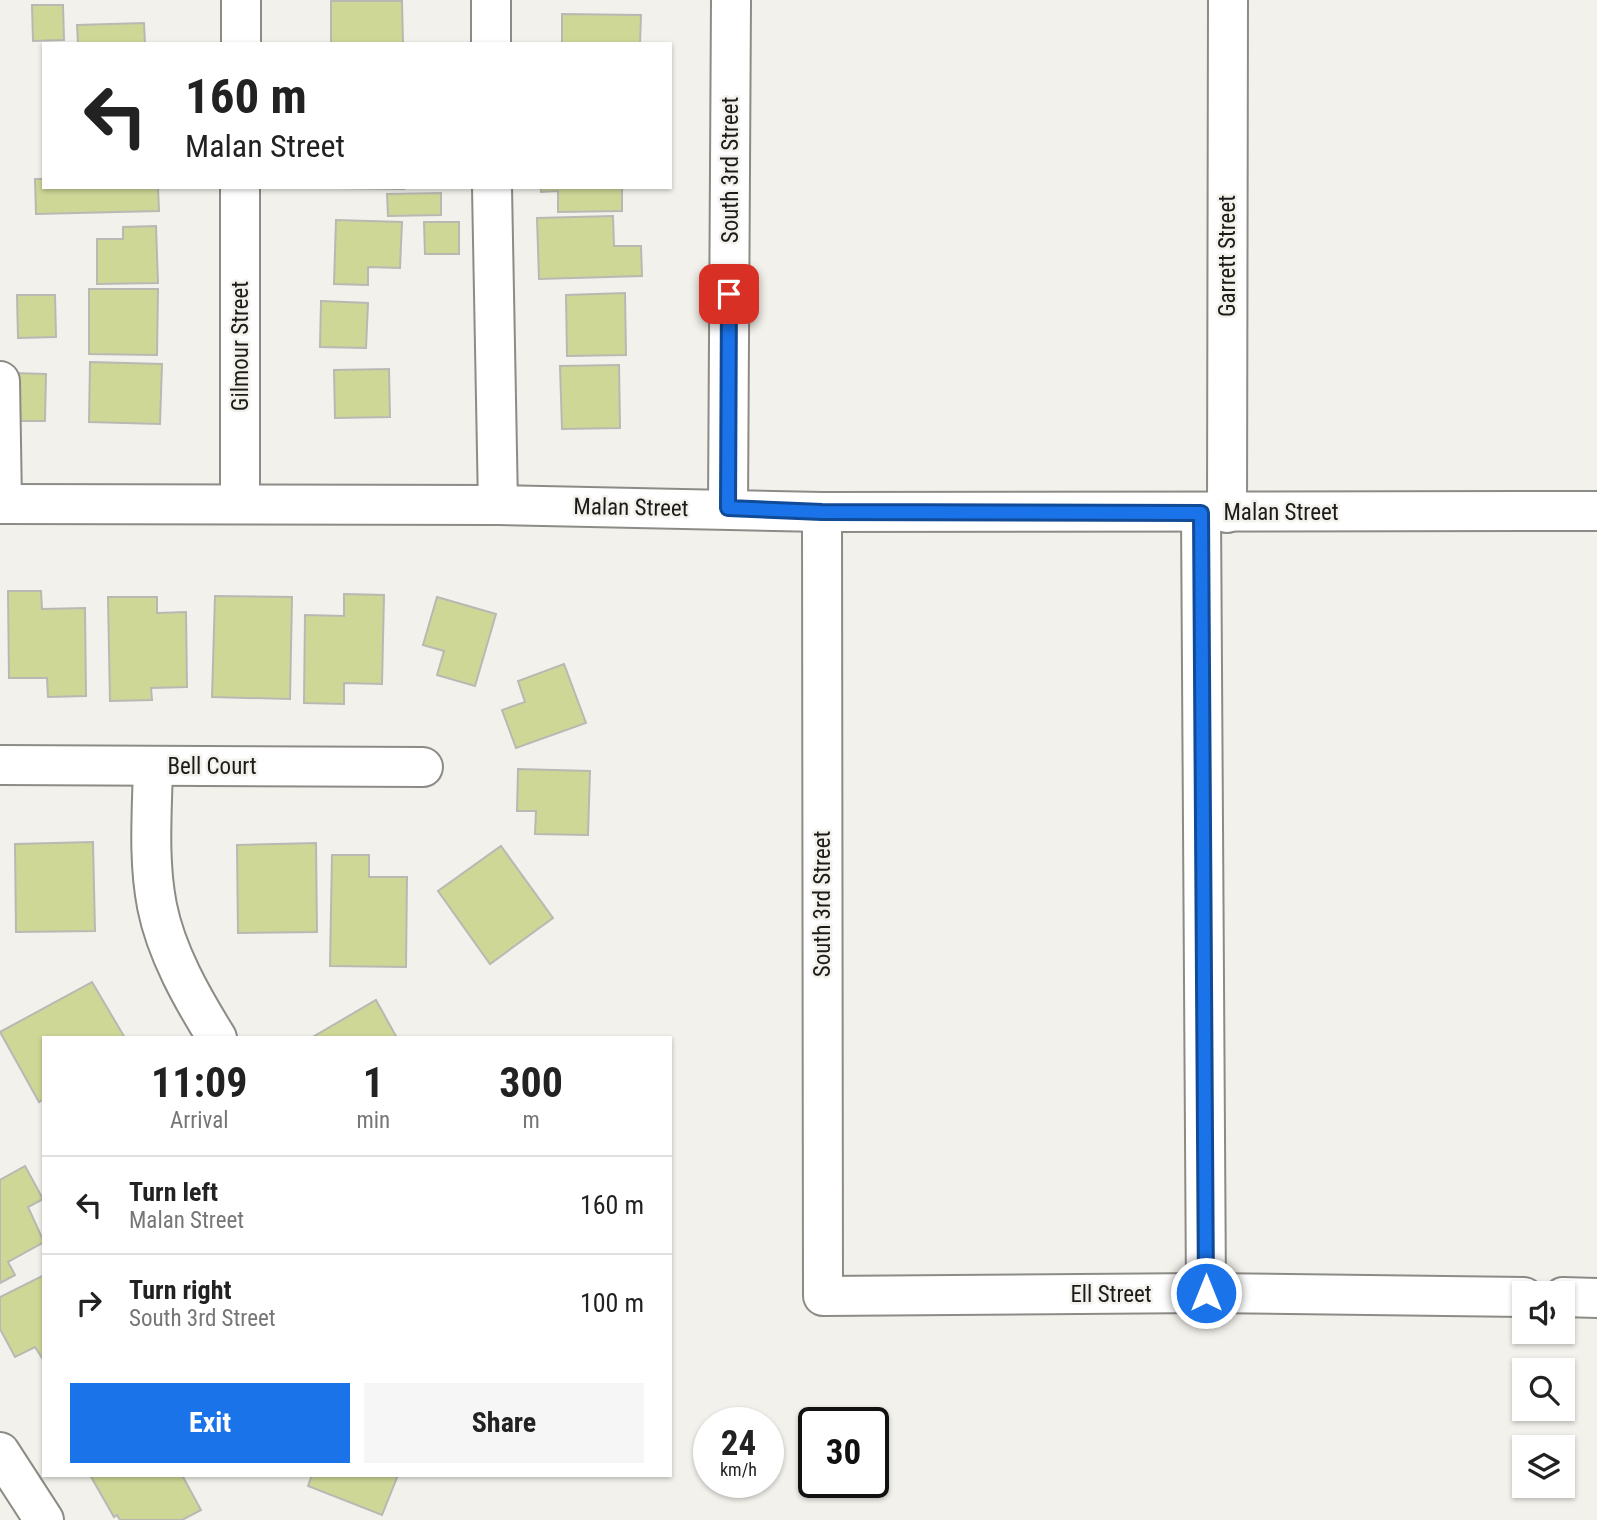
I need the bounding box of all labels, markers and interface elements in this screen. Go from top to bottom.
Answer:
text: 160 m [185,68,307,125]
icon: left [70,70,161,161]
street label: South 3rd Street [717,97,744,243]
text: Malan Street [185,127,345,165]
street label: Garrett Street [1214,195,1241,317]
pin [699,264,759,324]
icon: arrive [710,275,748,313]
street label: Gilmour Street [227,281,254,411]
street label: Malan Street [573,493,689,522]
street label: Malan Street [1224,499,1339,526]
street label: Bell Court [167,753,257,780]
street label: South 3rd Street [809,831,836,977]
text: 11:09 [151,1058,247,1107]
text: 1 [363,1058,384,1107]
text: 300 [499,1058,563,1107]
text: Arrival [170,1107,228,1134]
text: min [356,1107,390,1134]
text: m [522,1107,540,1134]
text: Turn left [129,1177,218,1207]
icon: left [70,1186,108,1224]
text: 160 m [580,1190,644,1220]
text: Malan Street [129,1207,244,1234]
position arrow [1169,1256,1243,1330]
text: Turn right [129,1275,231,1305]
street label: Ell Street [1070,1281,1152,1308]
map controls [1512,1281,1575,1498]
button: sound [1512,1281,1575,1344]
icon: right [70,1284,108,1322]
text: 100 m [580,1288,644,1318]
text: South 3rd Street [129,1305,276,1332]
button: search [1512,1358,1575,1421]
button: Exit [70,1383,350,1463]
button: Share [364,1383,644,1463]
speed limit sign: 30 [798,1407,889,1498]
text: 24 [721,1423,756,1464]
button: layers [1512,1435,1575,1498]
text: km/h [720,1459,757,1480]

